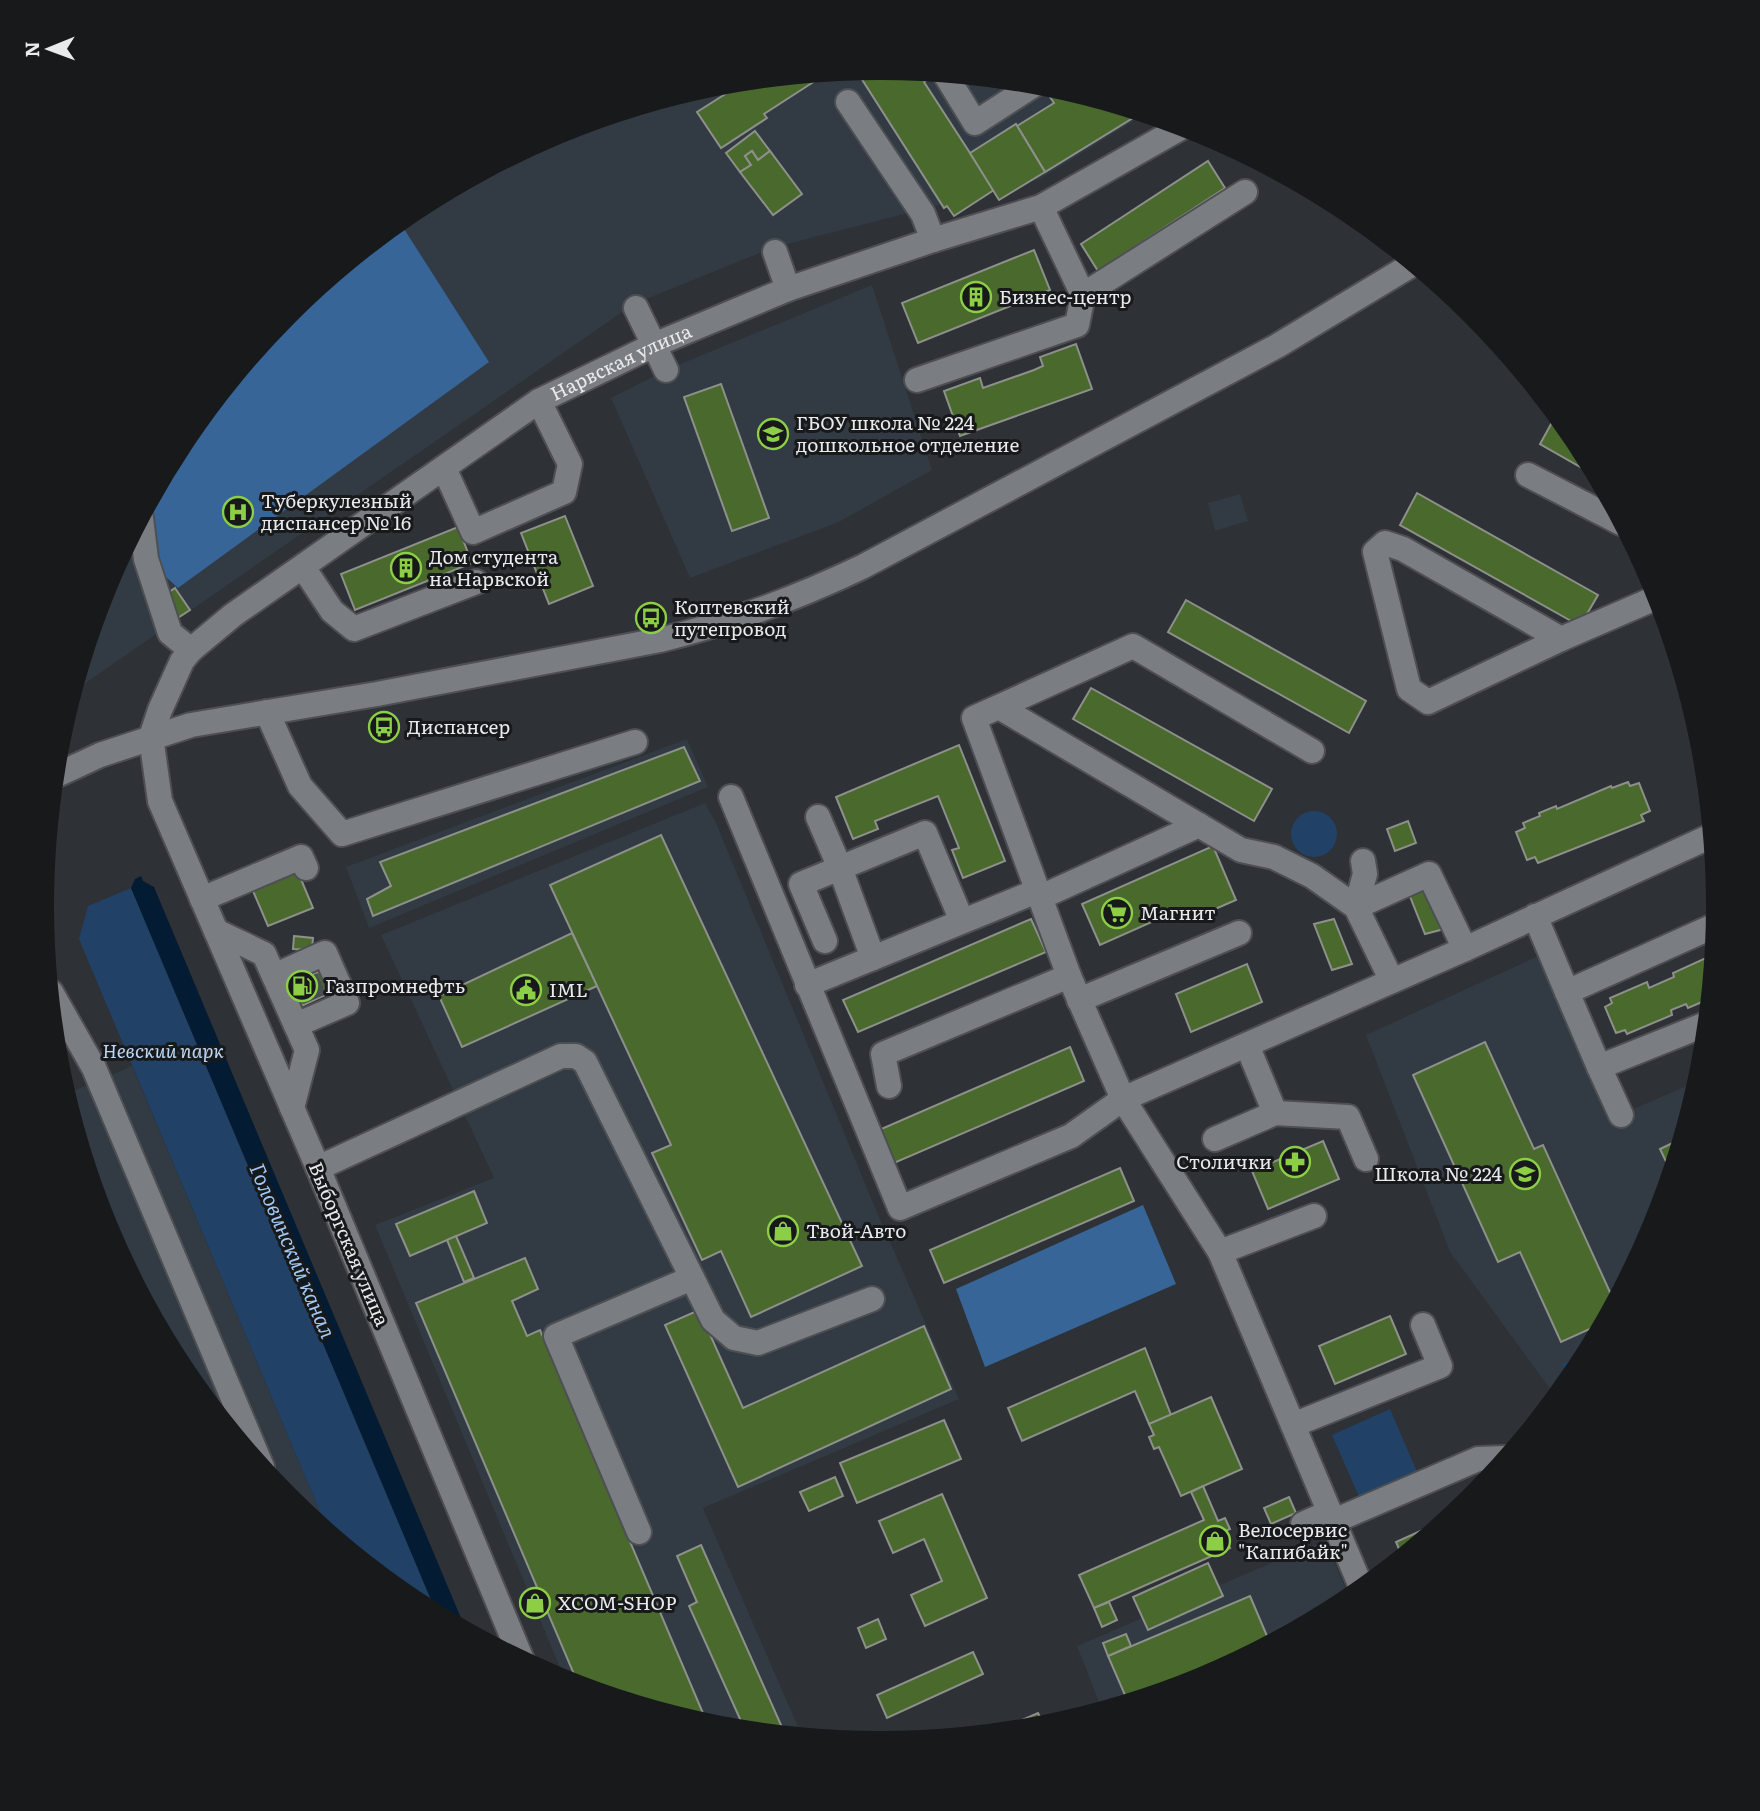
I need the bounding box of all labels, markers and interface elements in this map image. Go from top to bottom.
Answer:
north arrow [14,14,84,84]
text: N [17,41,45,58]
building icon: Бизнес-центр [959,280,993,314]
place label: Бизнес-центр [999,282,1132,310]
street label: Нарвская улица [545,316,696,407]
place label: ГБОУ школа № 224 дошкольное отделение [796,408,1020,458]
school or university icon: ГБОУ школа № 224 дошкольное отделение [756,417,790,451]
place label: Туберкулезный диспансер № 16 [261,486,412,536]
hospital icon: Туберкулезный диспансер № 16 [221,495,255,529]
place label: Дом студента на Нарвской [429,542,559,592]
building icon: Дом студента на Нарвской [389,551,423,585]
place label: Коптевский путепровод [674,592,790,642]
bus stop icon: Коптевский путепровод [634,601,668,635]
bus stop icon: Диспансер [367,710,401,744]
place label: Диспансер [407,712,510,740]
supermarket icon: Магнит [1100,896,1134,930]
place label: Магнит [1140,898,1216,926]
fuel station icon: Газпромнефть [285,969,319,1003]
place label: Газпромнефть [325,971,465,999]
public building icon: IML [509,973,543,1007]
place label: IML [549,975,588,1003]
park label: Невский парк [102,1036,224,1064]
pharmacy icon: Столички [1278,1145,1312,1179]
place label: Столички [1176,1147,1272,1175]
street label: Выборгская улица [303,1157,397,1331]
school or university icon: Школа № 224 [1508,1157,1542,1191]
water label: Головинский канал [243,1158,345,1343]
place label: Школа № 224 [1375,1159,1503,1187]
shop icon: Твой-Авто [766,1214,800,1248]
place label: Твой-Авто [806,1216,906,1244]
place label: Велосервис "Капибайк" [1238,1515,1348,1565]
shop icon: Велосервис "Капибайк" [1198,1524,1232,1558]
shop icon: XCOM-SHOP [518,1586,552,1620]
place label: XCOM-SHOP [558,1588,676,1616]

